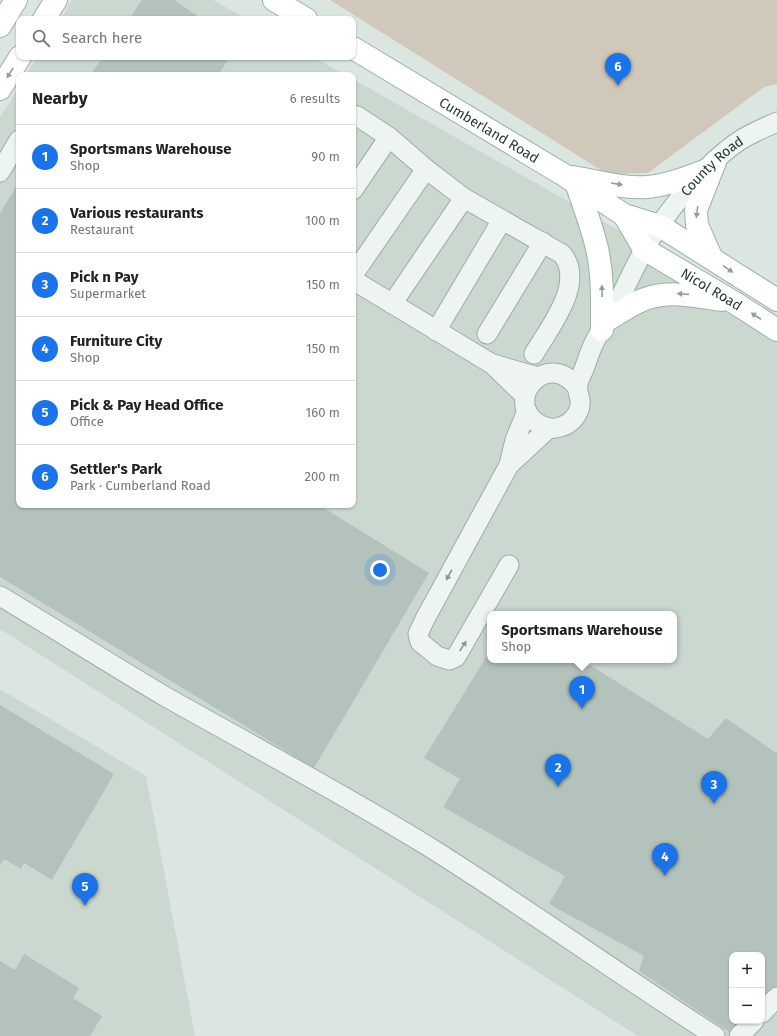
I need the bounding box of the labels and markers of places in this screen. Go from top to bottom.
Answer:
pin: 6 [605,53,631,86]
pin: 1 [569,676,595,709]
pin: 2 [545,754,571,787]
pin: 3 [701,771,727,804]
pin: 4 [652,843,678,876]
pin: 5 [72,873,98,906]

